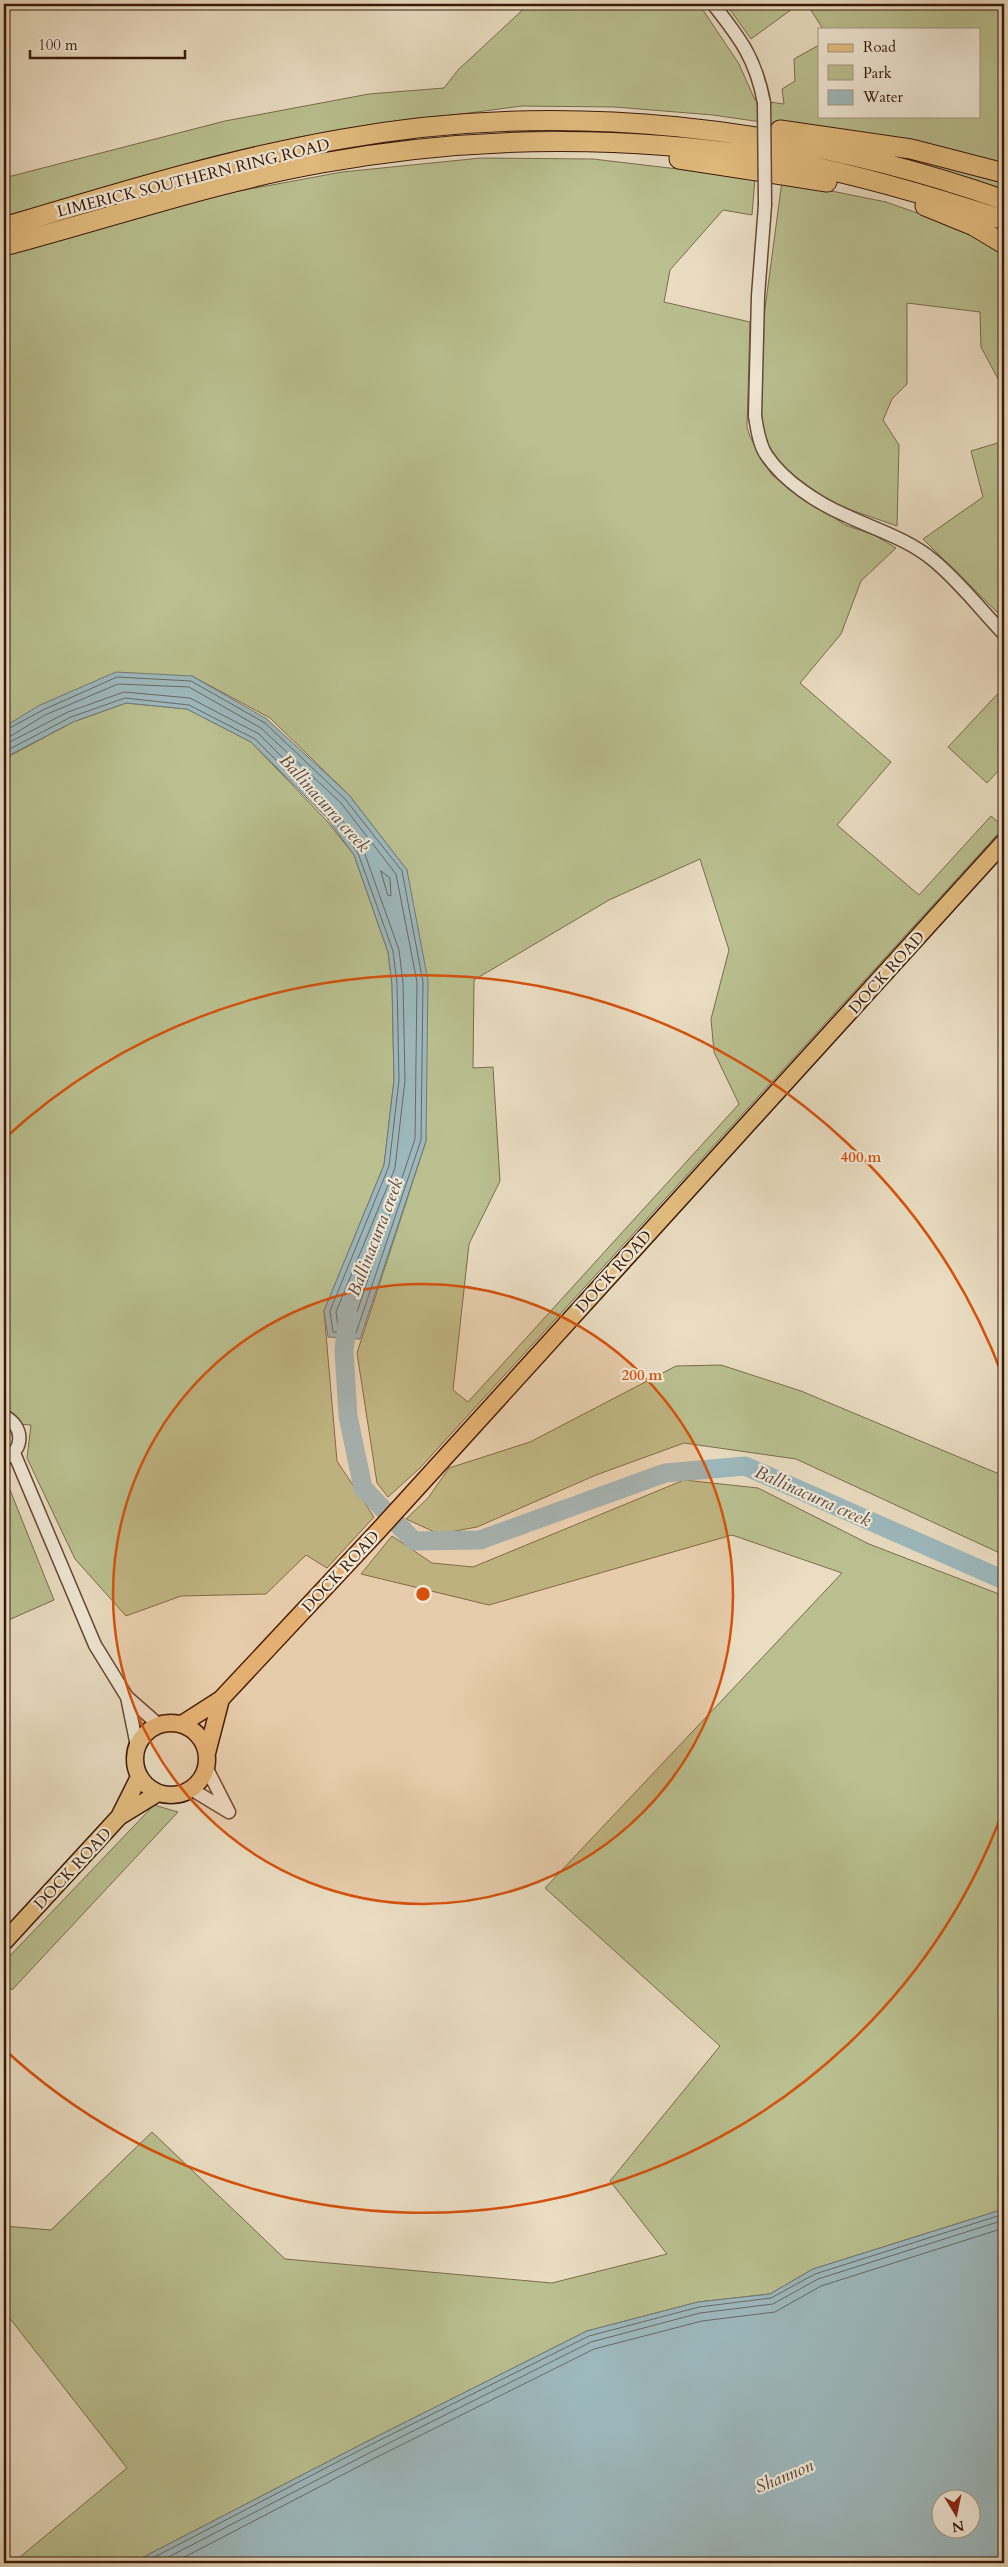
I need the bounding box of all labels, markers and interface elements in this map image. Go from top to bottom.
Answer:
scale bar [30,28,185,60]
legend [818,28,980,118]
text: 100 m [38,35,78,55]
text: Road [863,37,896,57]
text: Park [863,63,892,83]
text: Water [862,87,904,107]
street label: LIMERICK SOUTHERN RING ROAD [55,133,332,223]
water label: Ballinacurra creek [274,749,376,858]
street label: DOCK ROAD [844,926,930,1019]
text: 400 m [841,1147,882,1167]
water label: Ballinacurra creek [341,1174,410,1300]
street label: DOCK ROAD [571,1225,657,1318]
text: 200 m [622,1365,663,1385]
water label: Ballinacurra creek [751,1460,875,1533]
street label: DOCK ROAD [297,1526,384,1617]
centre of rings [414,1585,432,1603]
street label: DOCK ROAD [29,1823,116,1914]
water label: Shannon [751,2453,817,2500]
north arrow [930,2490,980,2540]
text: N [951,2516,966,2537]

